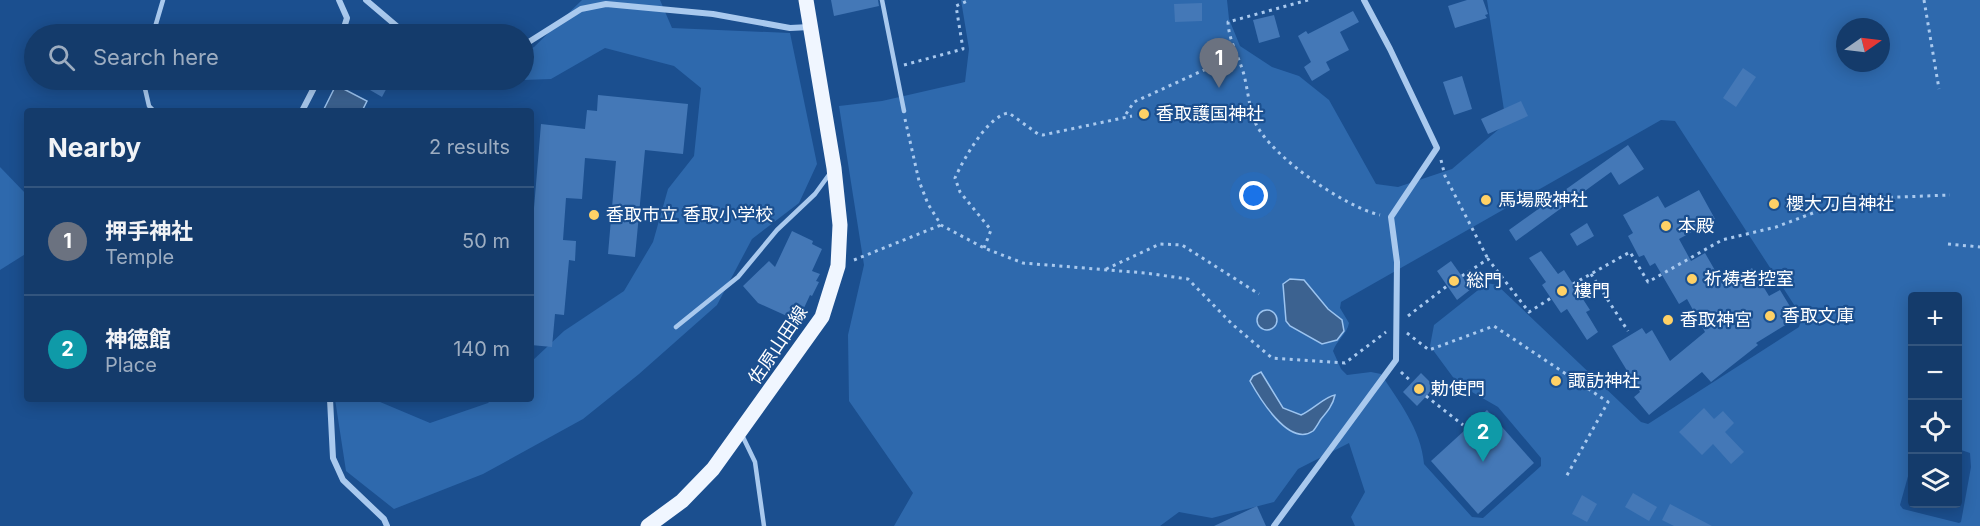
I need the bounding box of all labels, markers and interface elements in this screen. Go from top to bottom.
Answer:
north arrow [1836,18,1890,72]
search box [24,24,534,90]
pin: 1 [1200,38,1238,88]
icon: search [45,41,78,74]
text: Search here [93,44,219,70]
place label: 香取護国神社 [1156,103,1264,124]
marker: 香取護国神社 [1137,107,1151,121]
text: Nearby [48,132,141,163]
text: 2 results [429,135,510,159]
your location [1239,181,1268,210]
place label: 馬場殿神社 [1498,189,1588,210]
marker: 馬場殿神社 [1479,193,1493,207]
place label: 櫻大刀自神社 [1786,193,1894,214]
marker: 櫻大刀自神社 [1767,197,1781,211]
place label: 香取市立 香取小学校 [606,204,773,225]
marker: 香取市立 香取小学校 [587,208,601,222]
place label: 本殿 [1678,215,1714,236]
text: 押手神社 [105,218,193,244]
marker: 本殿 [1659,219,1673,233]
text: 1 [63,229,72,253]
text: 50 m [462,229,510,253]
text: Temple [105,245,174,269]
place label: 祈祷者控室 [1704,268,1794,289]
place label: 総門 [1466,270,1502,291]
marker: 祈祷者控室 [1685,272,1699,286]
marker: 総門 [1447,274,1461,288]
place label: 樓門 [1574,280,1610,301]
marker: 樓門 [1555,284,1569,298]
map controls [1908,292,1962,508]
button: + [1908,292,1962,346]
street label: 佐原山田線 [744,302,811,388]
place label: 香取文庫 [1782,305,1854,326]
place label: 香取神宮 [1680,309,1752,330]
marker: 香取文庫 [1763,309,1777,323]
marker: 香取神宮 [1661,313,1675,327]
text: 神徳館 [105,326,171,352]
text: 2 [61,337,74,361]
text: 140 m [453,337,510,361]
button: − [1908,346,1962,400]
text: Place [105,353,157,377]
place label: 諏訪神社 [1568,370,1640,391]
marker: 諏訪神社 [1549,374,1563,388]
place label: 勅使門 [1430,378,1485,399]
marker: 勅使門 [1412,382,1426,396]
button: locate [1908,400,1962,454]
pin: 2 [1464,412,1502,462]
button: layers [1908,454,1962,508]

